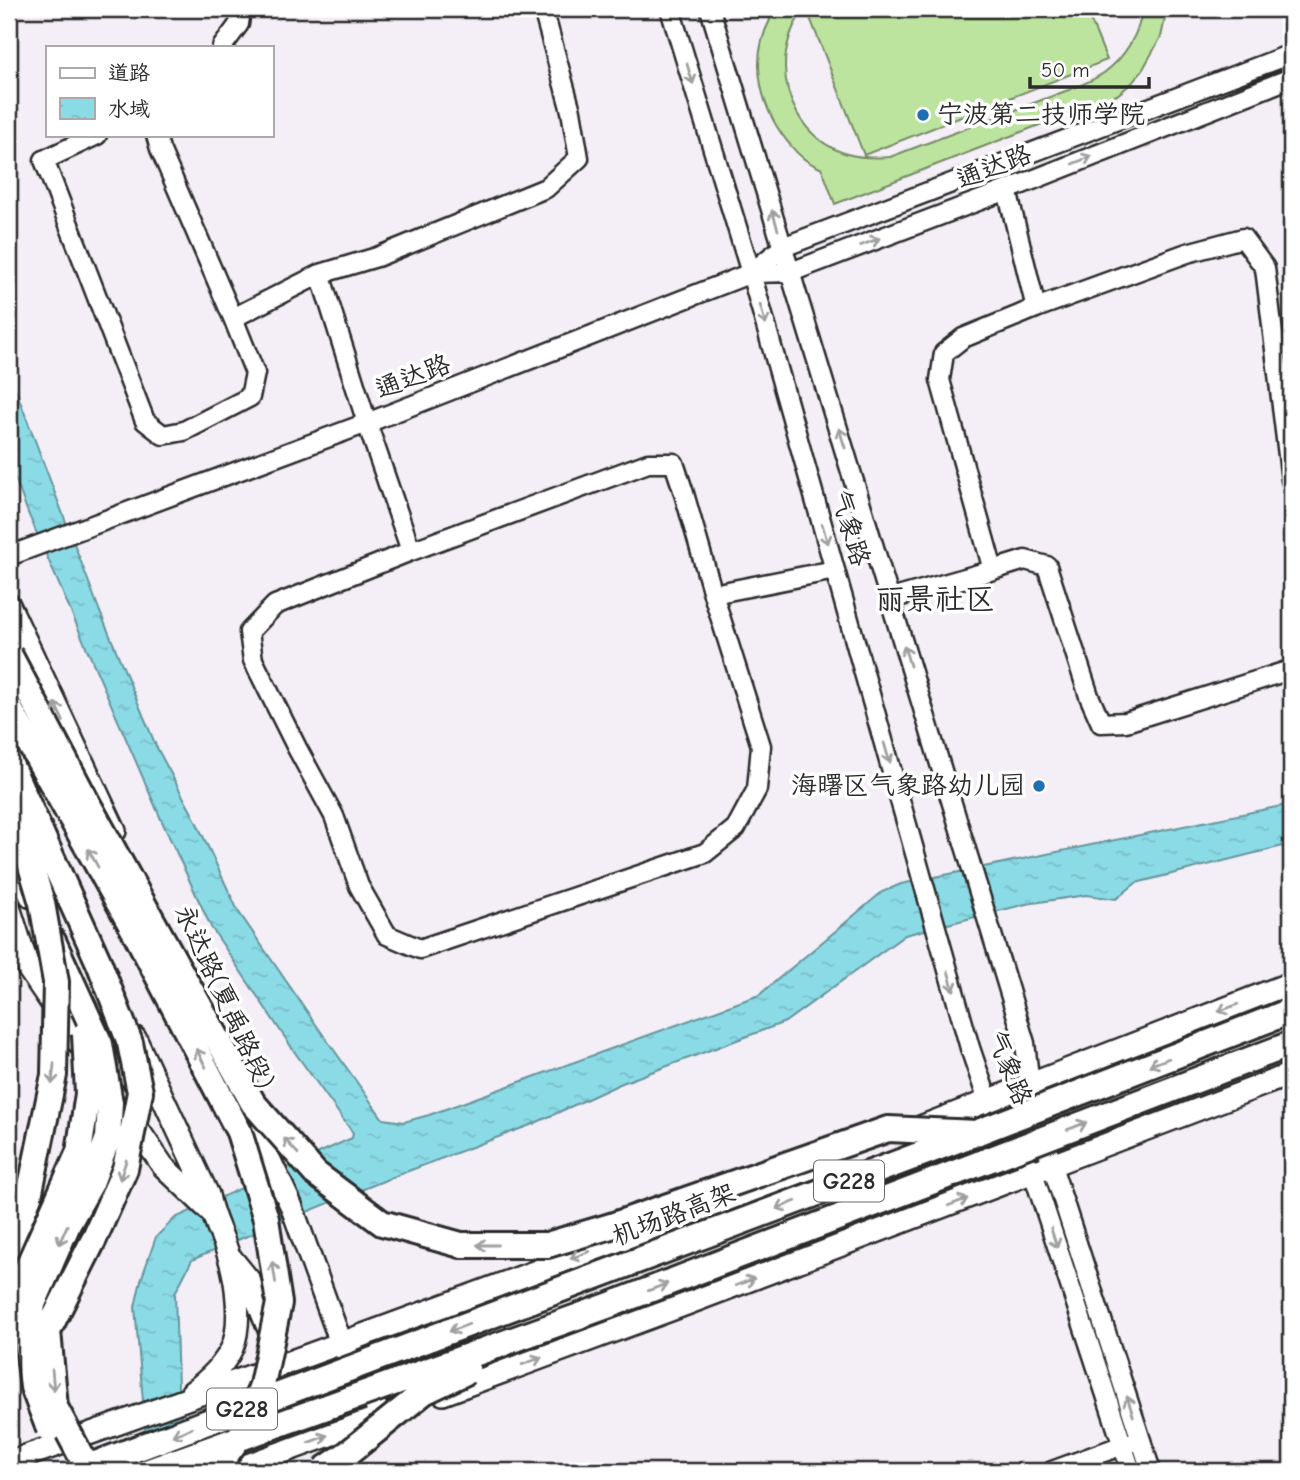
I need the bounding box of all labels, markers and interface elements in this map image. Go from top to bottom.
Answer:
legend [46,46,273,136]
scale bar [1030,46,1150,90]
text: 50 m [1041,58,1090,82]
text: 道路 [108,61,150,85]
one-way arrow [684,63,697,85]
text: 水域 [108,97,150,121]
place label: 宁波第二技师学院 [937,100,1145,130]
marker: 宁波第二技师学院 [915,107,931,123]
street label: 通达路 [952,139,1036,195]
one-way arrow [1071,153,1092,166]
one-way arrow [768,210,780,232]
one-way arrow [858,235,880,248]
one-way arrow [757,304,770,326]
street label: 通达路 [371,349,455,405]
one-way arrow [834,427,847,449]
street label: 气象路 [825,486,875,570]
one-way arrow [819,523,832,545]
district label: 丽景社区 [875,582,995,617]
one-way arrow [900,645,913,667]
one-way arrow [52,702,65,723]
one-way arrow [881,742,894,764]
place label: 海曙区气象路幼儿园 [791,771,1025,801]
marker: 海曙区气象路幼儿园 [1031,778,1047,794]
one-way arrow [86,848,100,868]
street label: 永达路(夏禹路段) [168,900,280,1094]
one-way arrow [946,970,959,992]
one-way arrow [1217,1003,1239,1016]
street label: 气象路 [980,1026,1038,1110]
one-way arrow [193,1048,207,1069]
one-way arrow [1149,1057,1170,1070]
one-way arrow [46,1062,59,1085]
one-way arrow [1065,1119,1087,1132]
one-way arrow [283,1137,299,1155]
one-way arrow [116,1159,129,1181]
road number: G228 [814,1161,884,1202]
street label: 机场路高架 [608,1178,740,1252]
one-way arrow [946,1194,968,1207]
one-way arrow [776,1200,798,1212]
one-way arrow [56,1223,69,1245]
one-way arrow [1049,1226,1061,1248]
one-way arrow [475,1238,498,1252]
one-way arrow [570,1250,592,1262]
one-way arrow [267,1261,280,1283]
one-way arrow [734,1275,755,1288]
one-way arrow [647,1280,669,1292]
one-way arrow [448,1323,470,1335]
one-way arrow [520,1354,542,1366]
one-way arrow [47,1369,60,1391]
road number: G228 [207,1388,277,1429]
one-way arrow [1122,1396,1135,1418]
one-way arrow [171,1427,193,1439]
one-way arrow [307,1432,329,1445]

